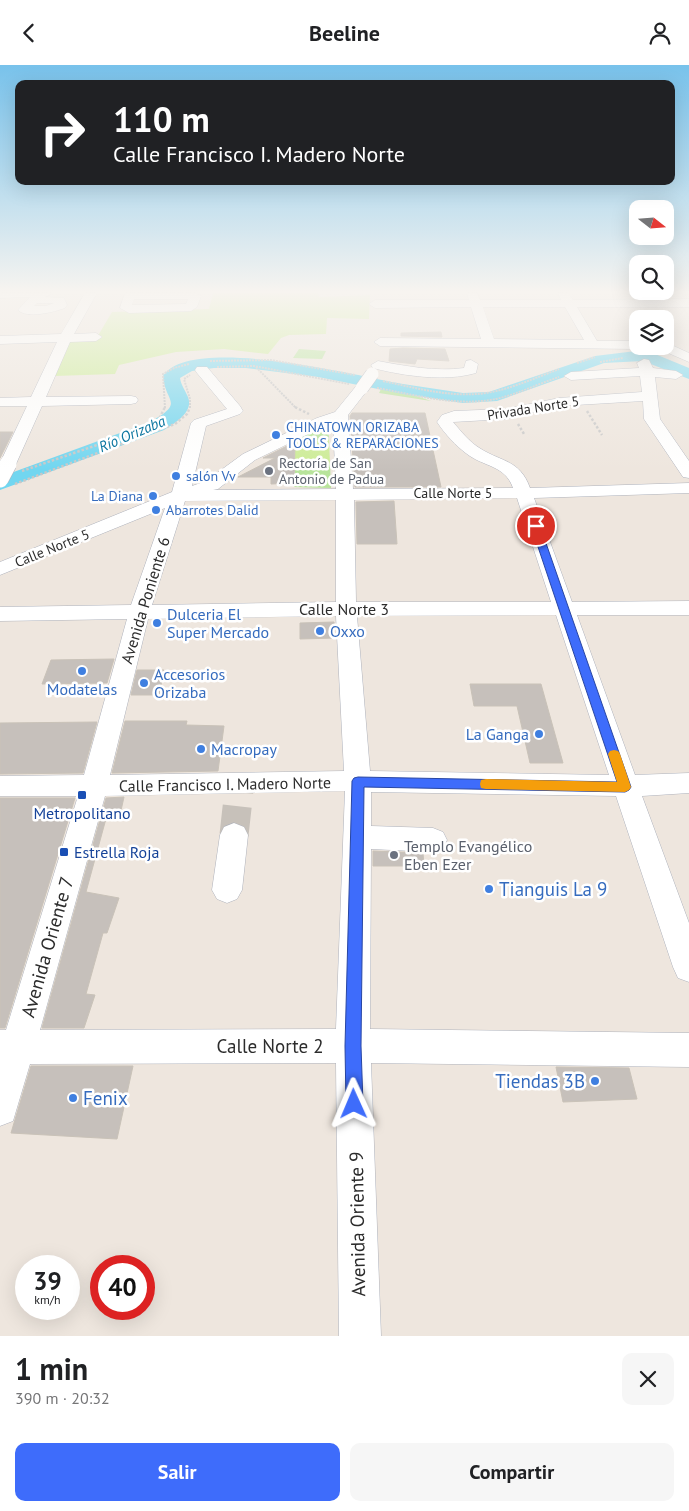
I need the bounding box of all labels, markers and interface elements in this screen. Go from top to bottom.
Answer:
icon: back [15,19,43,47]
text: Beeline [309,19,380,47]
icon: person [646,19,674,47]
text: 110 m [113,96,210,142]
icon: right [30,100,95,165]
text: Calle Francisco I. Madero Norte [113,140,405,168]
north arrow [629,200,674,245]
map controls [629,200,674,355]
button: search [629,255,674,300]
button: layers [629,310,674,355]
street label: Privada Norte 5 [486,392,580,424]
water label: Río Orizaba [96,411,169,456]
place label: CHINATOWN ORIZABA TOOLS & REPARACIONES [286,418,439,452]
marker: CHINATOWN ORIZABA TOOLS & REPARACIONES [270,429,282,441]
place label: Rectoría de San Antonio de Padua [279,454,384,488]
marker: Rectoría de San Antonio de Padua [263,465,275,477]
place label: salón Vv [186,467,236,485]
marker: salón Vv [170,470,182,482]
street label: Calle Norte 5 [414,484,492,502]
place label: La Diana [91,487,143,505]
marker: La Diana [147,490,159,502]
place label: Abarrotes Dalid [166,501,259,519]
marker: Abarrotes Dalid [150,504,162,516]
pin [515,505,557,547]
icon: arrive [522,512,550,540]
street label: Calle Norte 5 [12,525,92,571]
street label: Avenida Poniente 6 [116,534,174,666]
street label: Calle Norte 3 [299,599,389,619]
place label: Dulceria El Super Mercado [167,604,269,642]
marker: Dulceria El Super Mercado [151,617,163,629]
place label: Oxxo [330,621,365,641]
marker: Oxxo [314,625,326,637]
place label: Accesorios Orizaba [154,664,226,702]
marker: Modatelas [76,665,88,677]
marker: Accesorios Orizaba [138,677,150,689]
place label: Modatelas [47,679,118,699]
place label: La Ganga [466,724,529,744]
marker: La Ganga [533,728,545,740]
place label: Macropay [211,739,277,759]
marker: Macropay [195,743,207,755]
street label: Calle Francisco I. Madero Norte [119,772,331,796]
marker: Metropolitano [76,789,88,801]
place label: Metropolitano [33,803,131,823]
place label: Templo Evangélico Eben Ezer [404,836,532,874]
place label: Estrella Roja [74,842,159,862]
marker: Estrella Roja [58,846,70,858]
marker: Templo Evangélico Eben Ezer [388,849,400,861]
street label: Avenida Oriente 7 [15,874,79,1020]
place label: Tianguis La 9 [499,877,607,901]
marker: Tianguis La 9 [483,883,495,895]
street label: Calle Norte 2 [216,1034,324,1058]
place label: Tiendas 3B [495,1069,585,1093]
marker: Tiendas 3B [589,1075,601,1087]
position arrow [327,1077,379,1129]
place label: Fenix [83,1086,128,1110]
marker: Fenix [67,1092,79,1104]
street label: Avenida Oriente 9 [344,1151,370,1297]
speed limit sign: 40 [90,1255,155,1320]
text: 39 [33,1265,62,1297]
text: km/h [34,1292,61,1307]
text: 1 min [15,1349,88,1388]
button: close [622,1353,674,1405]
text: 390 m · 20:32 [15,1388,110,1408]
button: Salir [15,1443,340,1501]
button: Compartir [350,1443,674,1501]

